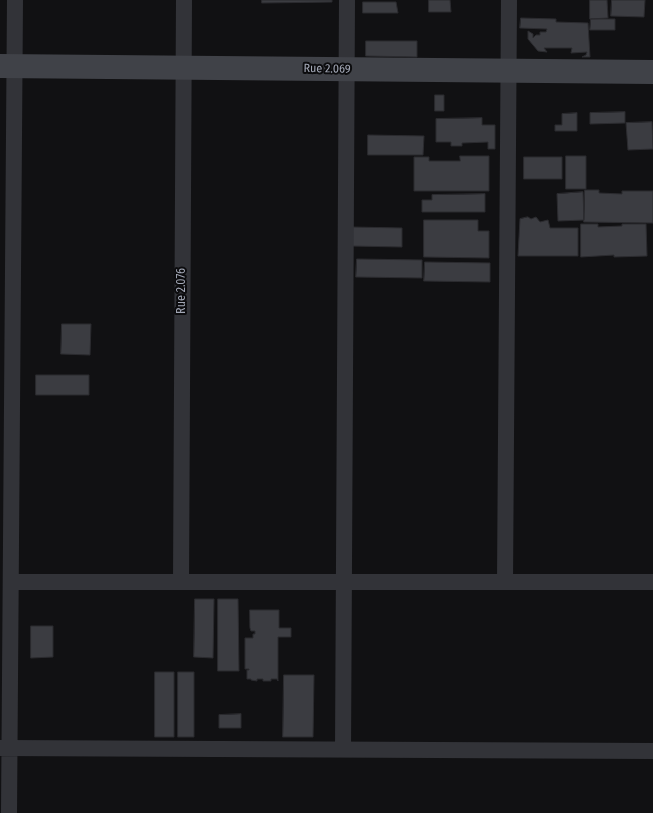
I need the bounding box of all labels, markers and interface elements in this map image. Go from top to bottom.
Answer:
street label: Rue 2.069 [303,61,351,77]
street label: Rue 2.076 [175,268,189,314]

